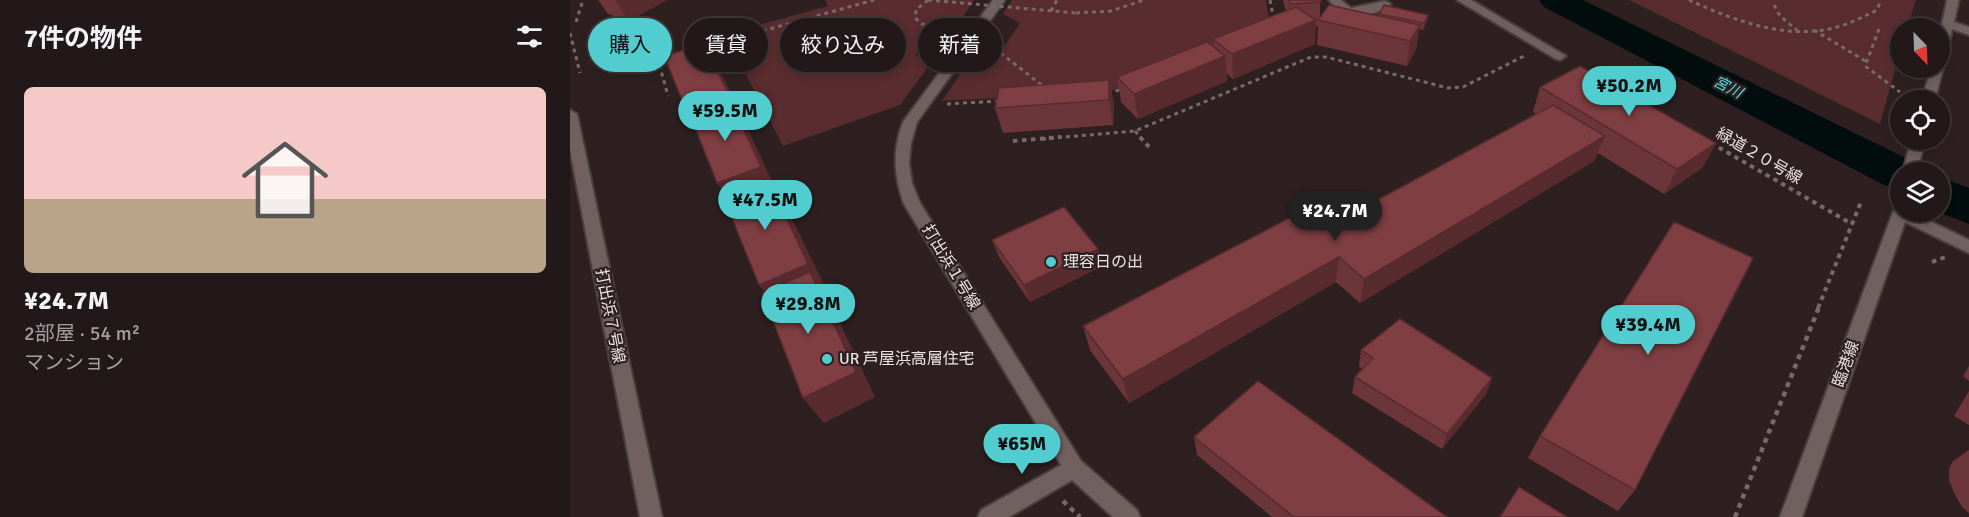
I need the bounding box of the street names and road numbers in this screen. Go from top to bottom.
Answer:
street label: 緑道２０号線 [1712,123,1806,189]
street label: 打出浜１号線 [918,221,984,313]
street label: 打出浜７号線 [591,267,629,365]
street label: 臨港線 [1828,338,1864,390]

